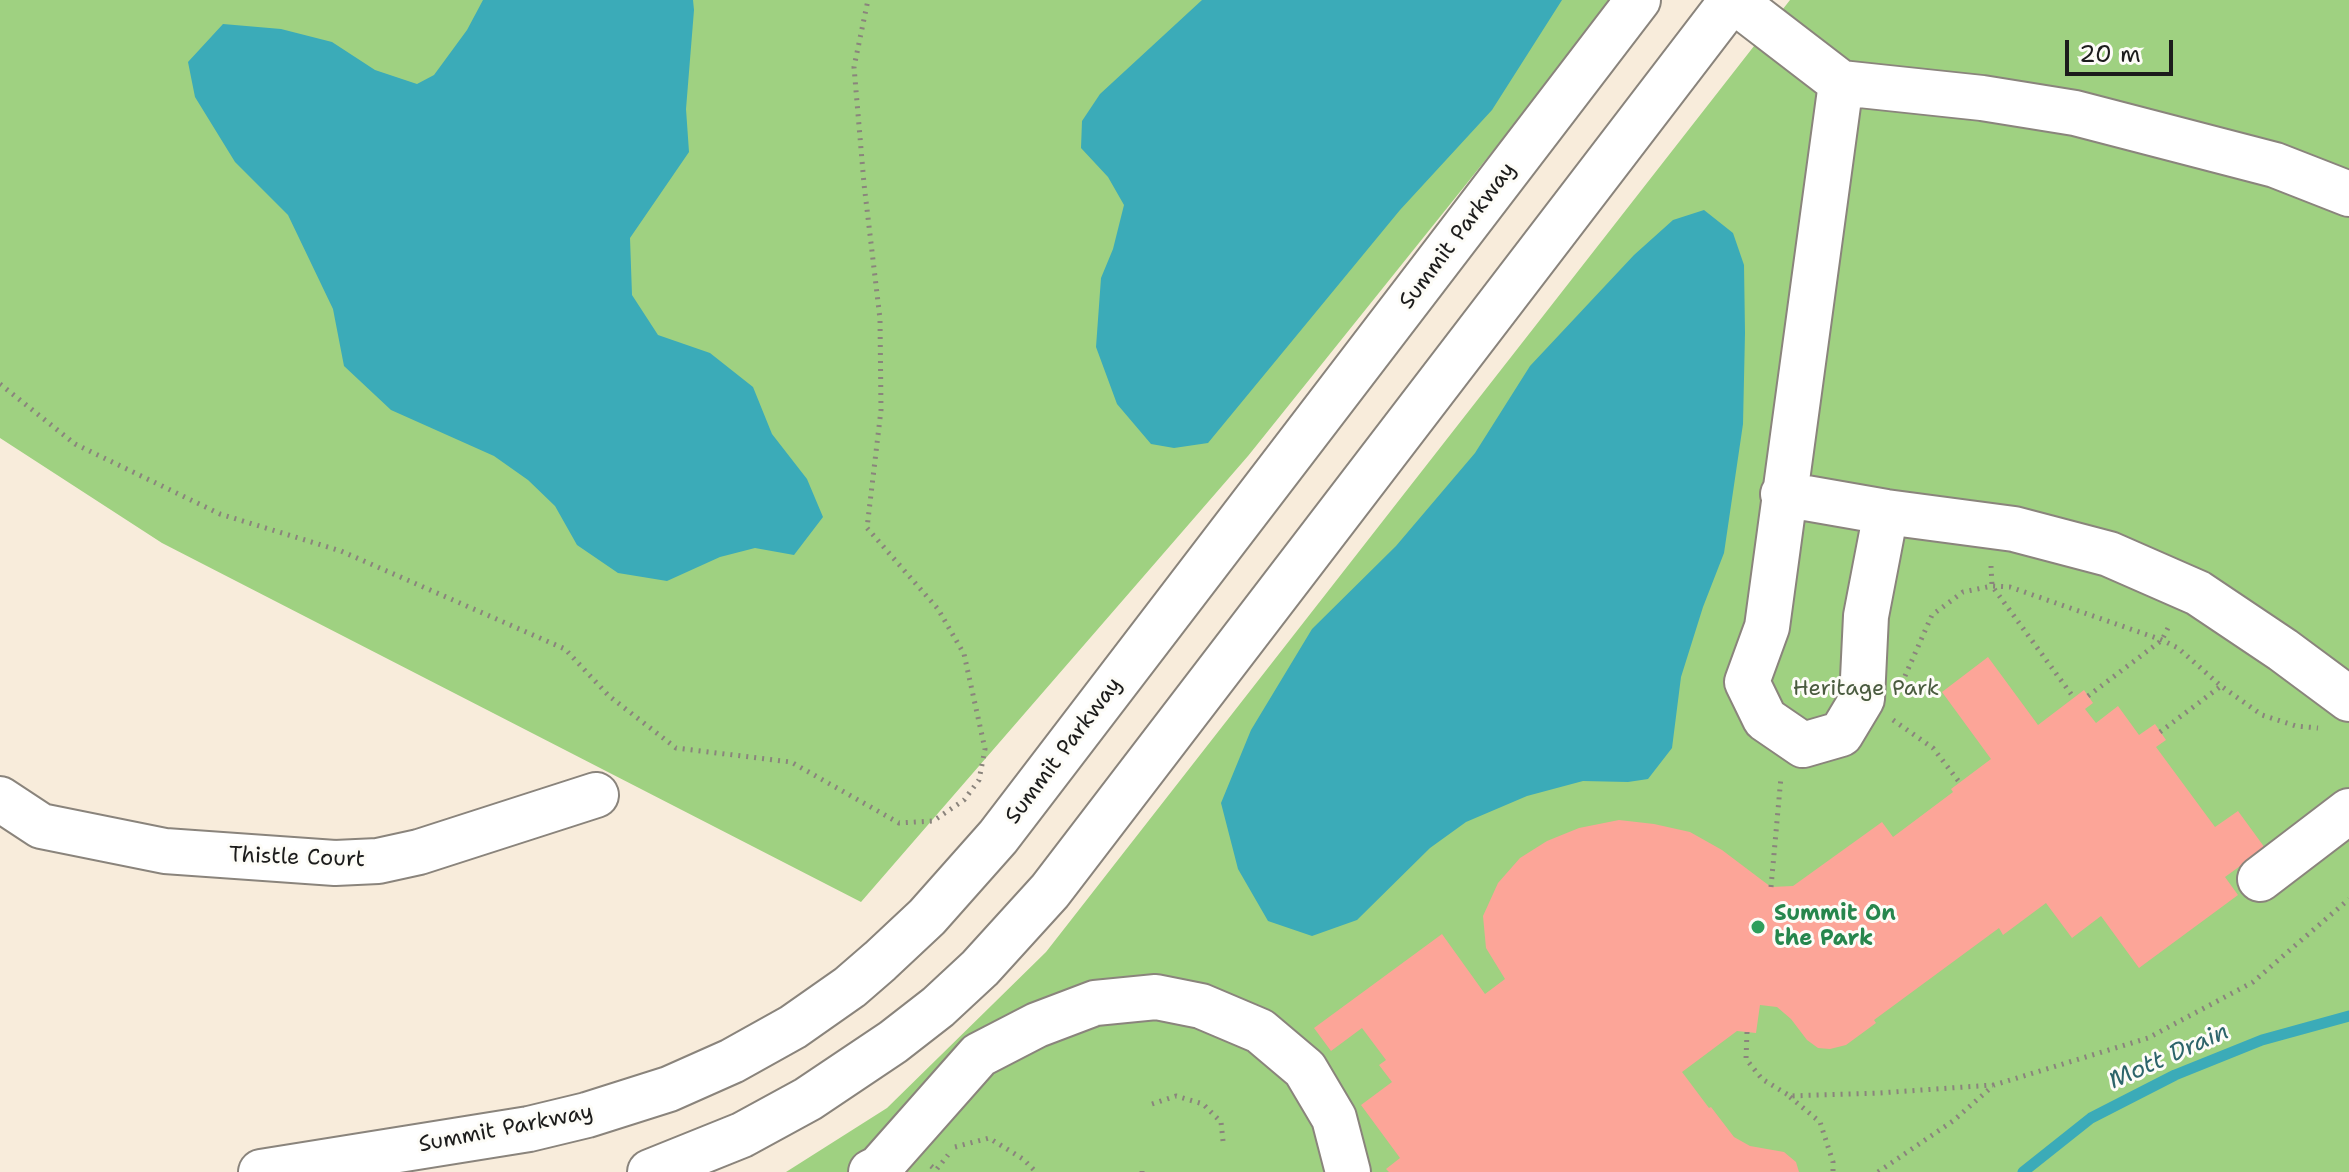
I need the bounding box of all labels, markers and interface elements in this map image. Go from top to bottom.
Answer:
scale bar [2069,24,2177,74]
text: 20 m [2079,38,2141,70]
street label: Summit Parkway [1394,157,1522,315]
street label: Summit Parkway [1000,672,1128,830]
park label: Heritage Park [1793,676,1939,702]
street label: Thistle Court [228,842,366,874]
place label: Summit On the Park [1774,901,1896,952]
marker: Summit On the Park [1749,918,1767,936]
water label: Mott Drain [2105,1018,2233,1096]
street label: Summit Parkway [417,1099,595,1159]

